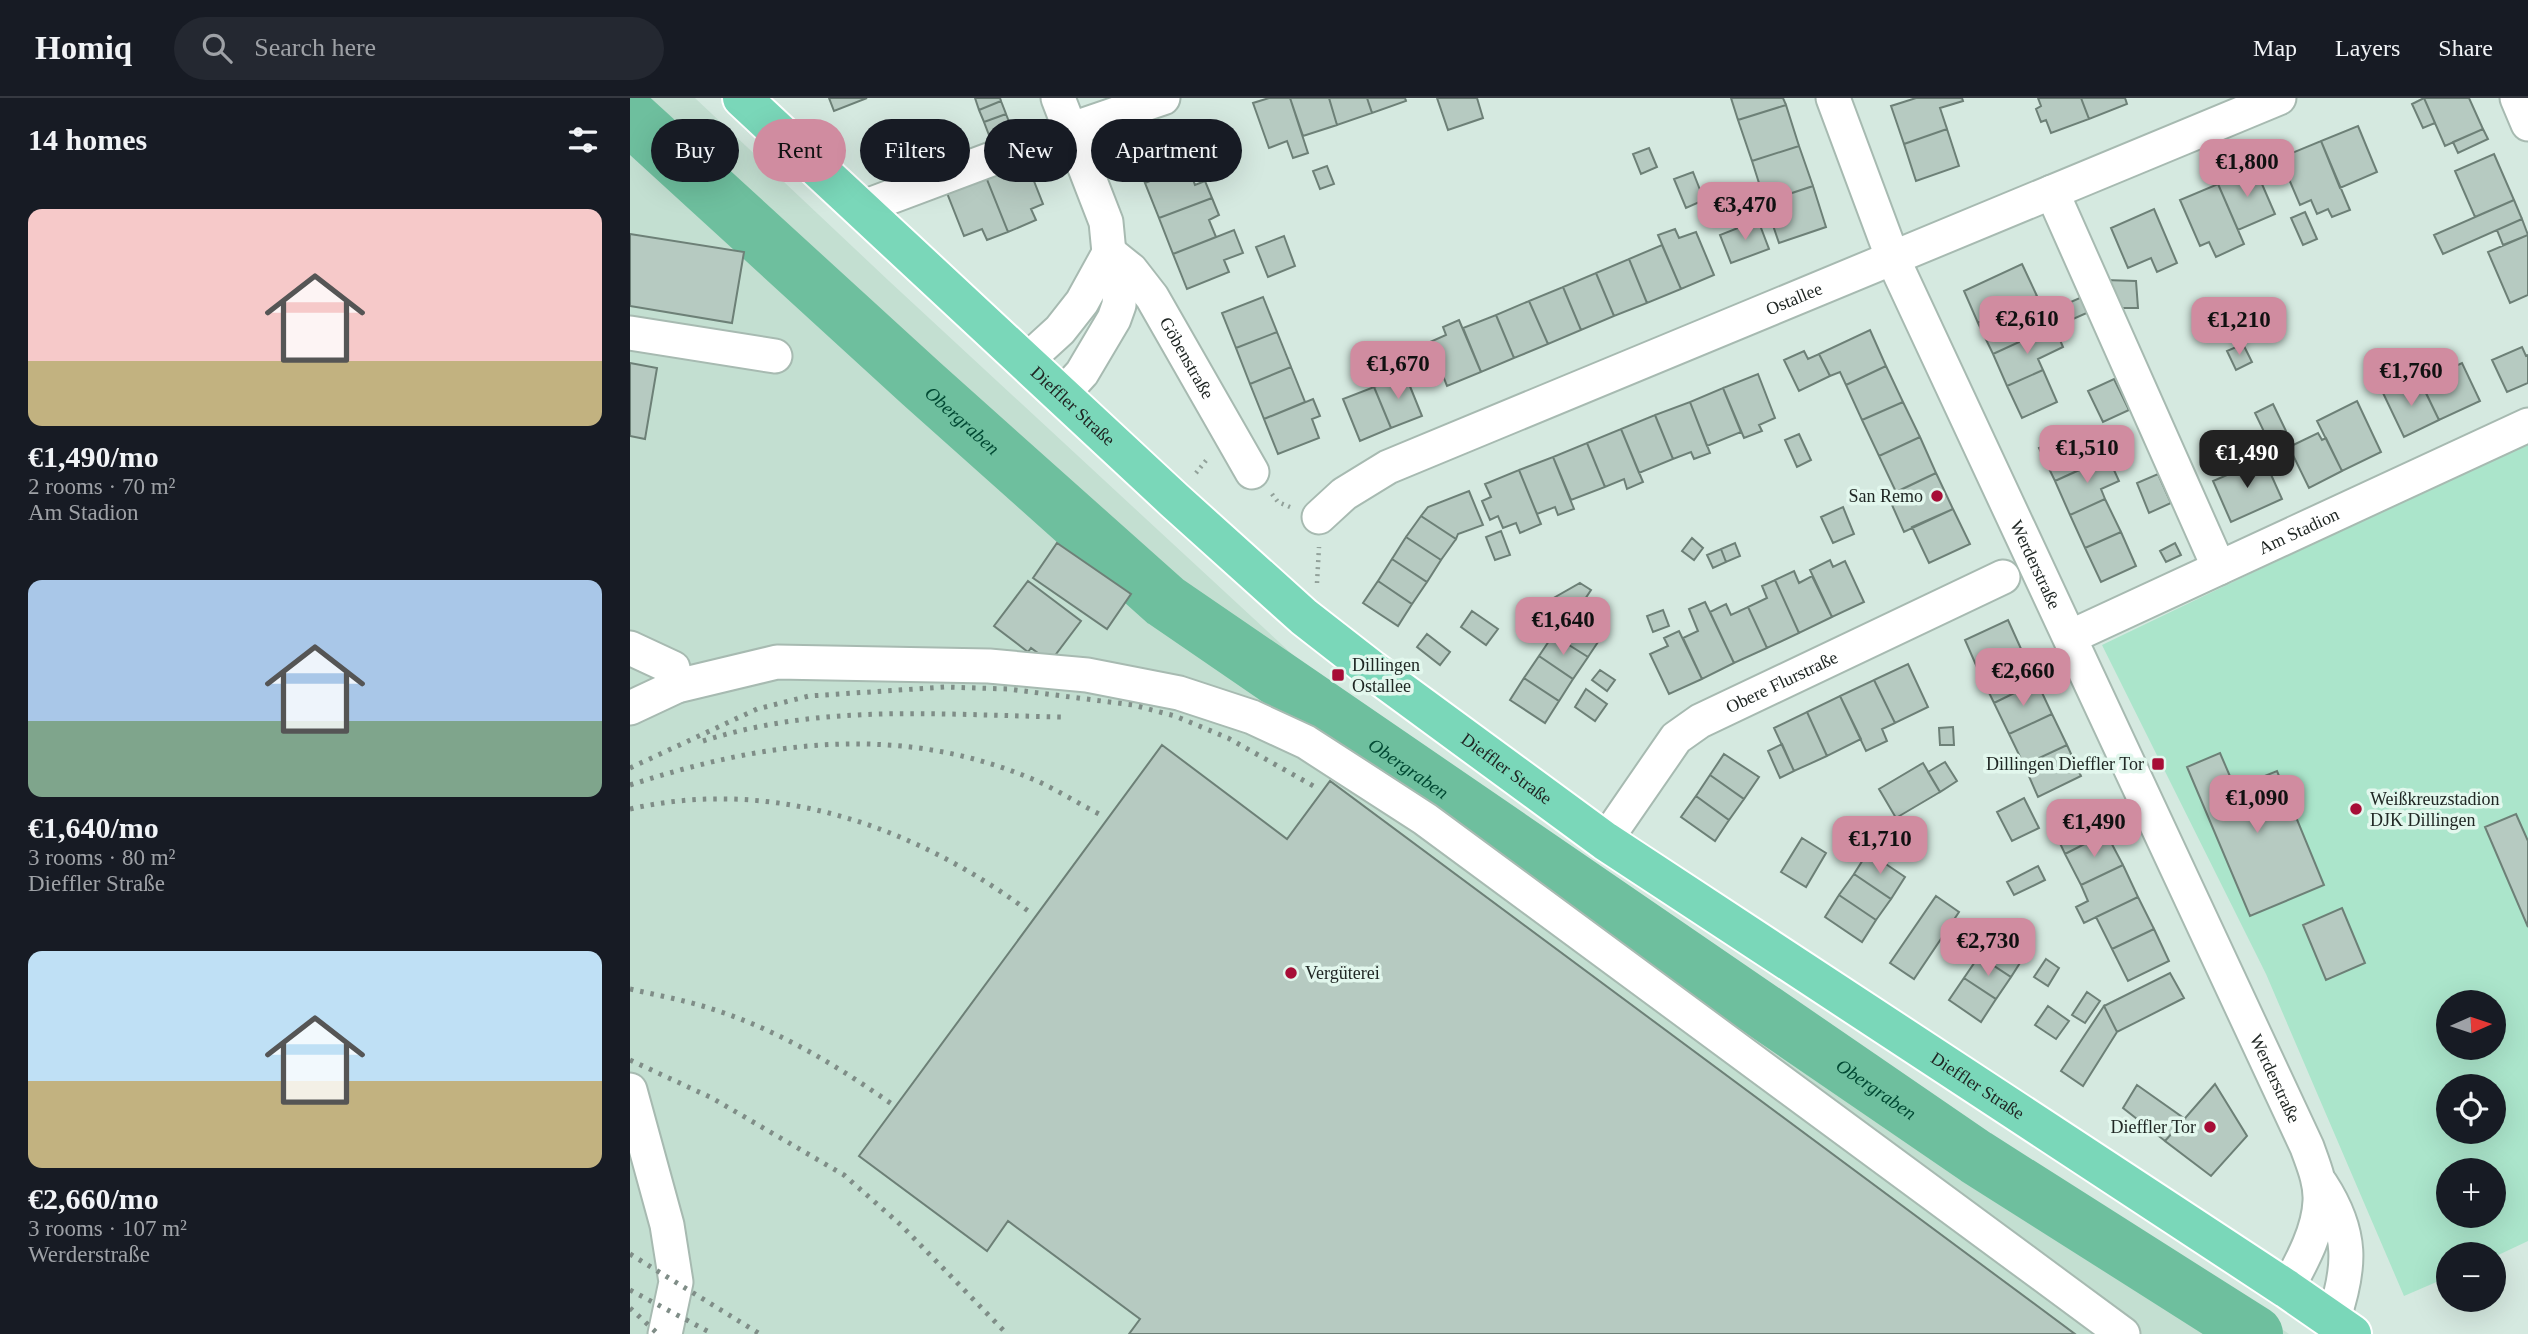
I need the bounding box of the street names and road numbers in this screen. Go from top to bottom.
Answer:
street label: Ostallee [1763,278,1825,319]
street label: Göbenstraße [1156,313,1218,402]
street label: Dieffler Straße [1027,362,1119,450]
street label: Am Stadion [2255,504,2342,558]
street label: Werderstraße [2006,517,2065,612]
street label: Obere Flurstraße [1723,647,1841,717]
street label: Dieffler Straße [1457,729,1556,808]
street label: Werderstraße [2246,1031,2304,1126]
street label: Dieffler Straße [1927,1048,2028,1124]

